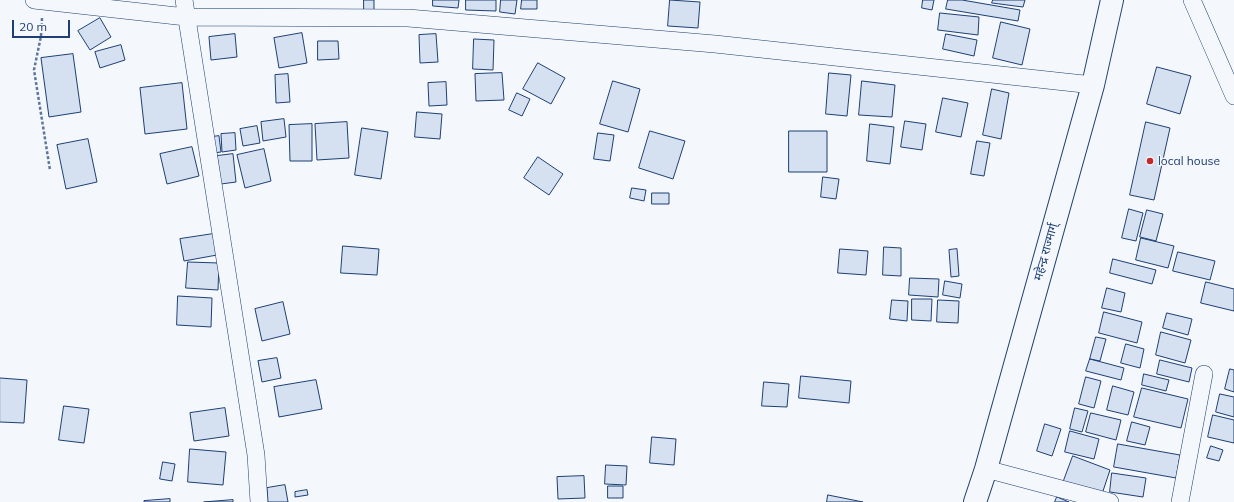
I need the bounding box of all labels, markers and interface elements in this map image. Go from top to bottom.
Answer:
scale bar [14,12,72,38]
text: 20 m [19,19,47,34]
place label: local house [1158,154,1220,168]
marker: local house [1145,156,1155,166]
street label: महेन्द्र राज्मार्ग् [1031,222,1061,282]

